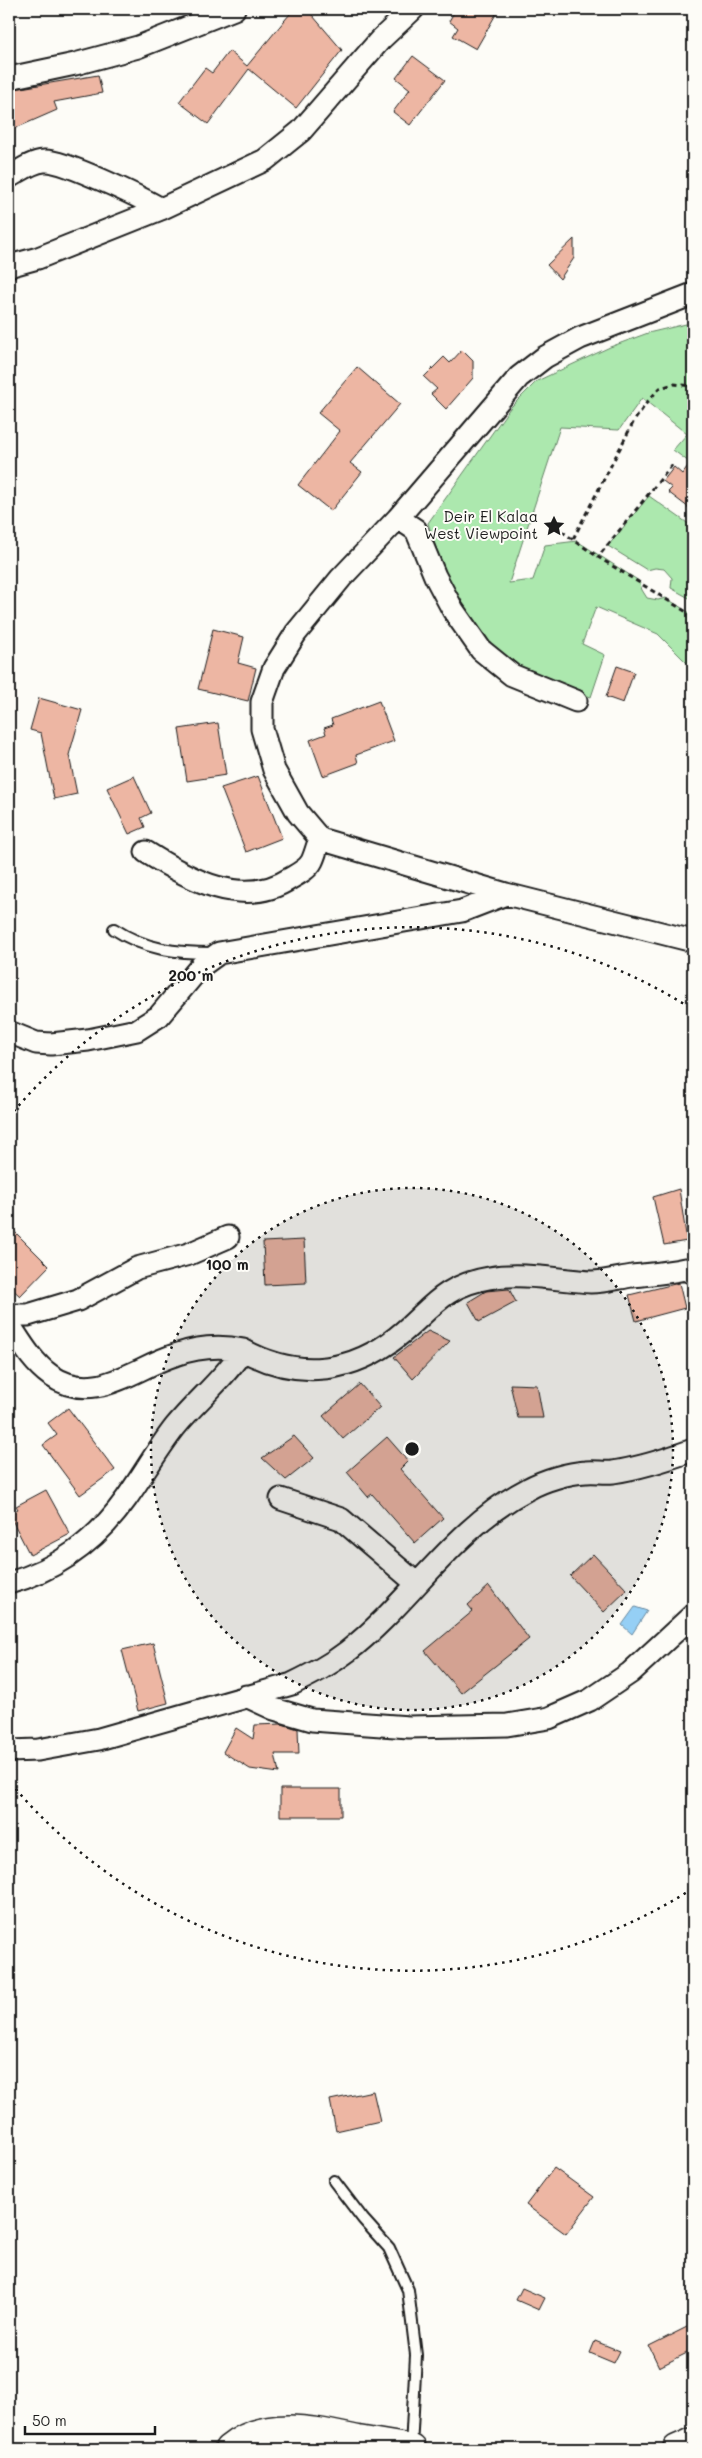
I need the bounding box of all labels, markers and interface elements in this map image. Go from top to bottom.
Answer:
place label: Deir El Kalaa West Viewpoint [424,506,538,543]
place icon: Deir El Kalaa West Viewpoint [541,513,567,539]
text: 200 m [169,965,214,985]
text: 100 m [205,1254,249,1274]
centre of rings [403,1440,421,1458]
scale bar [25,2403,155,2435]
text: 50 m [32,2410,67,2430]

